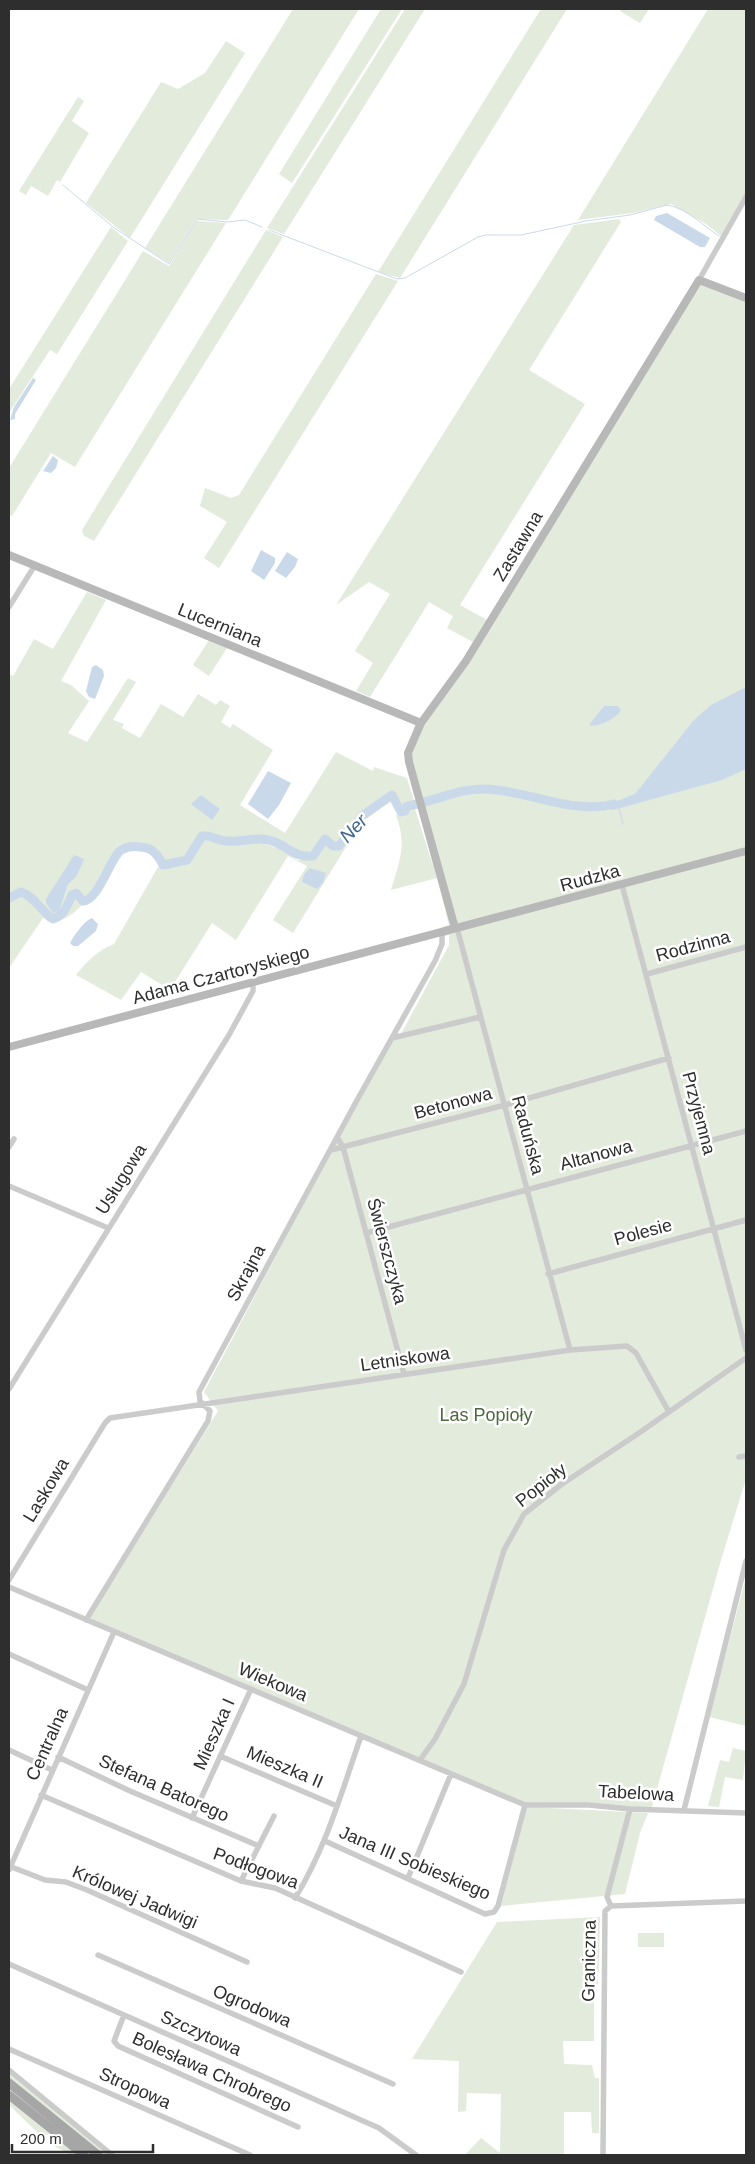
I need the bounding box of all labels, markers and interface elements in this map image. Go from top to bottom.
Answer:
street label: Zastawna [489,507,547,585]
street label: Lucerniana [175,599,266,651]
water label: Ner [335,810,372,847]
street label: Rudzka [558,860,623,896]
street label: Rodzinna [654,926,733,966]
street label: Adama Czartoryskiego [130,942,312,1008]
street label: Przyjemna [678,1069,720,1158]
street label: Betonowa [412,1083,495,1123]
street label: Raduńska [508,1093,548,1178]
street label: Altanowa [558,1136,635,1174]
street label: Usługowa [92,1139,151,1218]
street label: Świerszczyka [363,1195,412,1307]
street label: Polesie [612,1215,674,1249]
street label: Skrajna [223,1240,270,1305]
street label: Letniskowa [359,1343,452,1375]
park label: Las Popioły [439,1405,533,1425]
street label: Laskowa [19,1454,73,1526]
street label: Popioły [512,1459,570,1511]
street label: Wiekowa [235,1659,311,1706]
street label: Mieszka I [189,1695,239,1773]
street label: Centralna [22,1703,72,1784]
street label: Mieszka II [244,1742,326,1792]
street label: Stefana Batorego [96,1750,232,1826]
street label: Tabelowa [597,1781,675,1805]
street label: Jana III Sobieskiego [336,1822,494,1904]
street label: Podłogowa [211,1843,302,1893]
street label: Królowej Jadwigi [69,1862,201,1932]
street label: Graniczna [578,1919,600,2002]
street label: Ogrodowa [210,1981,295,2032]
street label: Szczytowa [158,2006,245,2060]
street label: Bolesława Chrobrego [129,2028,295,2116]
street label: Stropowa [96,2063,175,2113]
scale bar [12,2122,154,2154]
text: 200 m [20,2130,62,2147]

